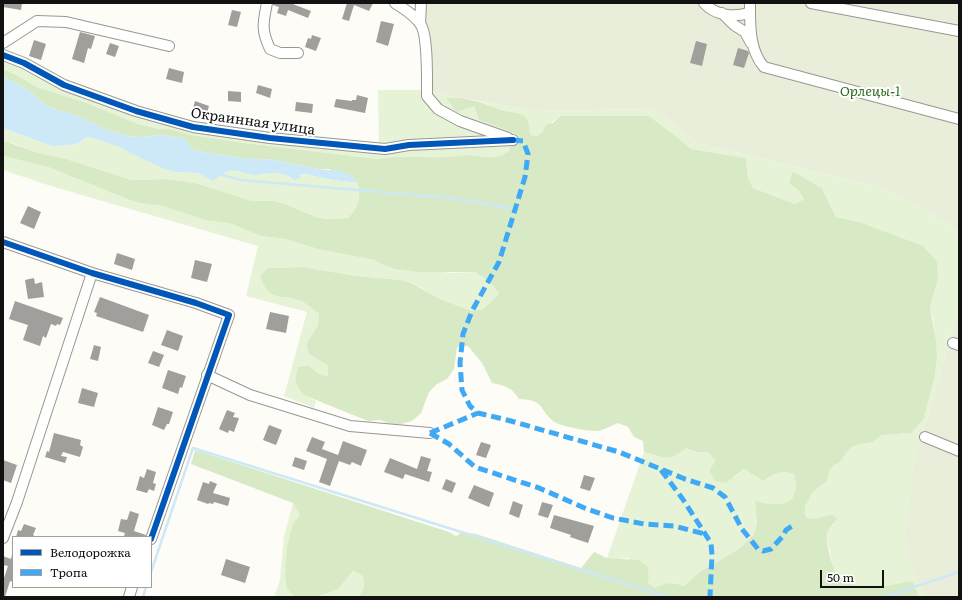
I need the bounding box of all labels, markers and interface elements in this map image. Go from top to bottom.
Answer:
park label: Орлецы-1 [840,84,900,100]
street label: Окраинная улица [190,105,316,139]
legend [12,536,152,588]
text: Велодорожка [50,543,131,561]
scale bar [822,562,886,588]
text: Тропа [50,563,87,581]
text: 50 m [827,568,854,586]

